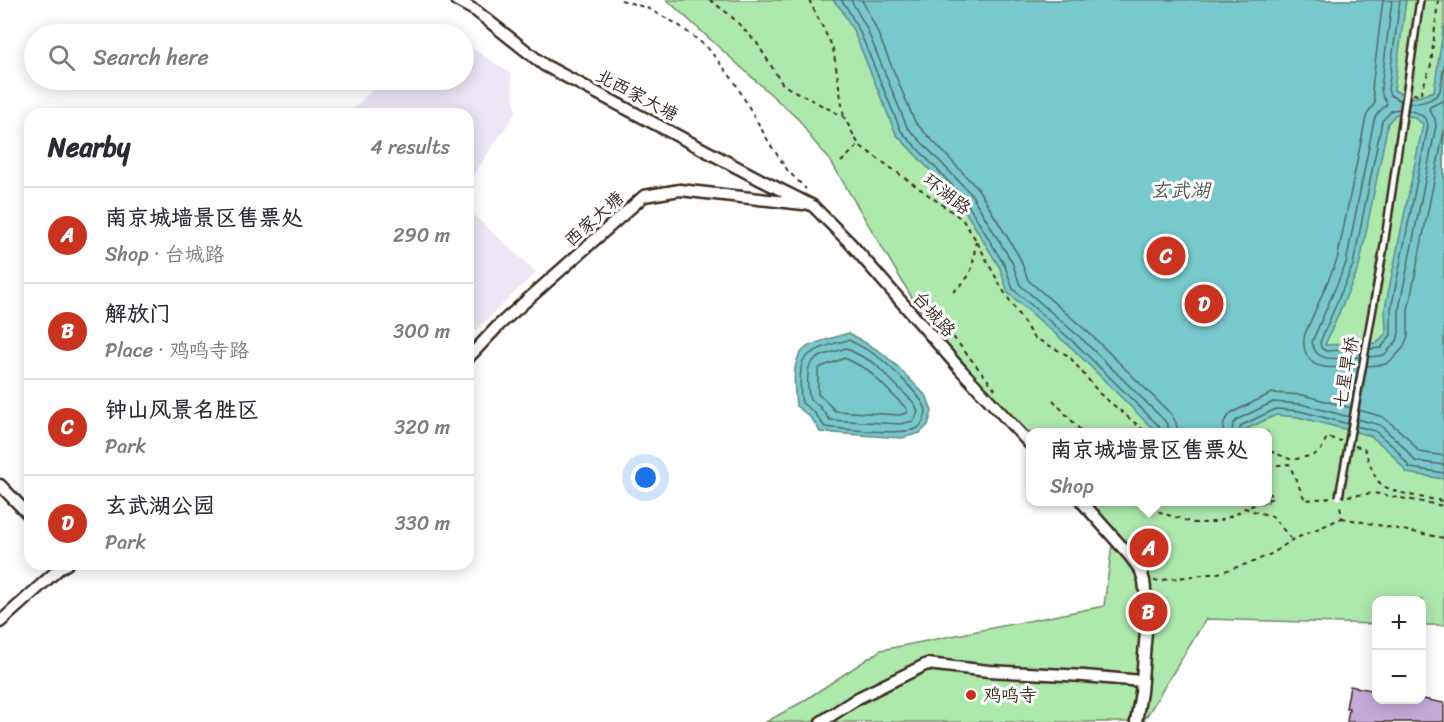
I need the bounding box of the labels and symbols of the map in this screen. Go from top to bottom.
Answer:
street label: 北西家大塘 [590,60,684,130]
street label: 环湖路 [916,165,978,223]
water label: 玄武湖 [1150,173,1212,208]
street label: 西家大塘 [557,183,631,255]
pin: C [1146,234,1186,278]
pin: D [1184,282,1224,326]
street label: 台城路 [904,283,964,345]
street label: 七星旱桥 [1324,334,1368,410]
your location [631,463,660,492]
pin: A [1130,526,1168,570]
pin: B [1128,590,1168,634]
place label: 鸡鸣寺 [983,679,1037,711]
marker: 鸡鸣寺 [964,688,978,702]

